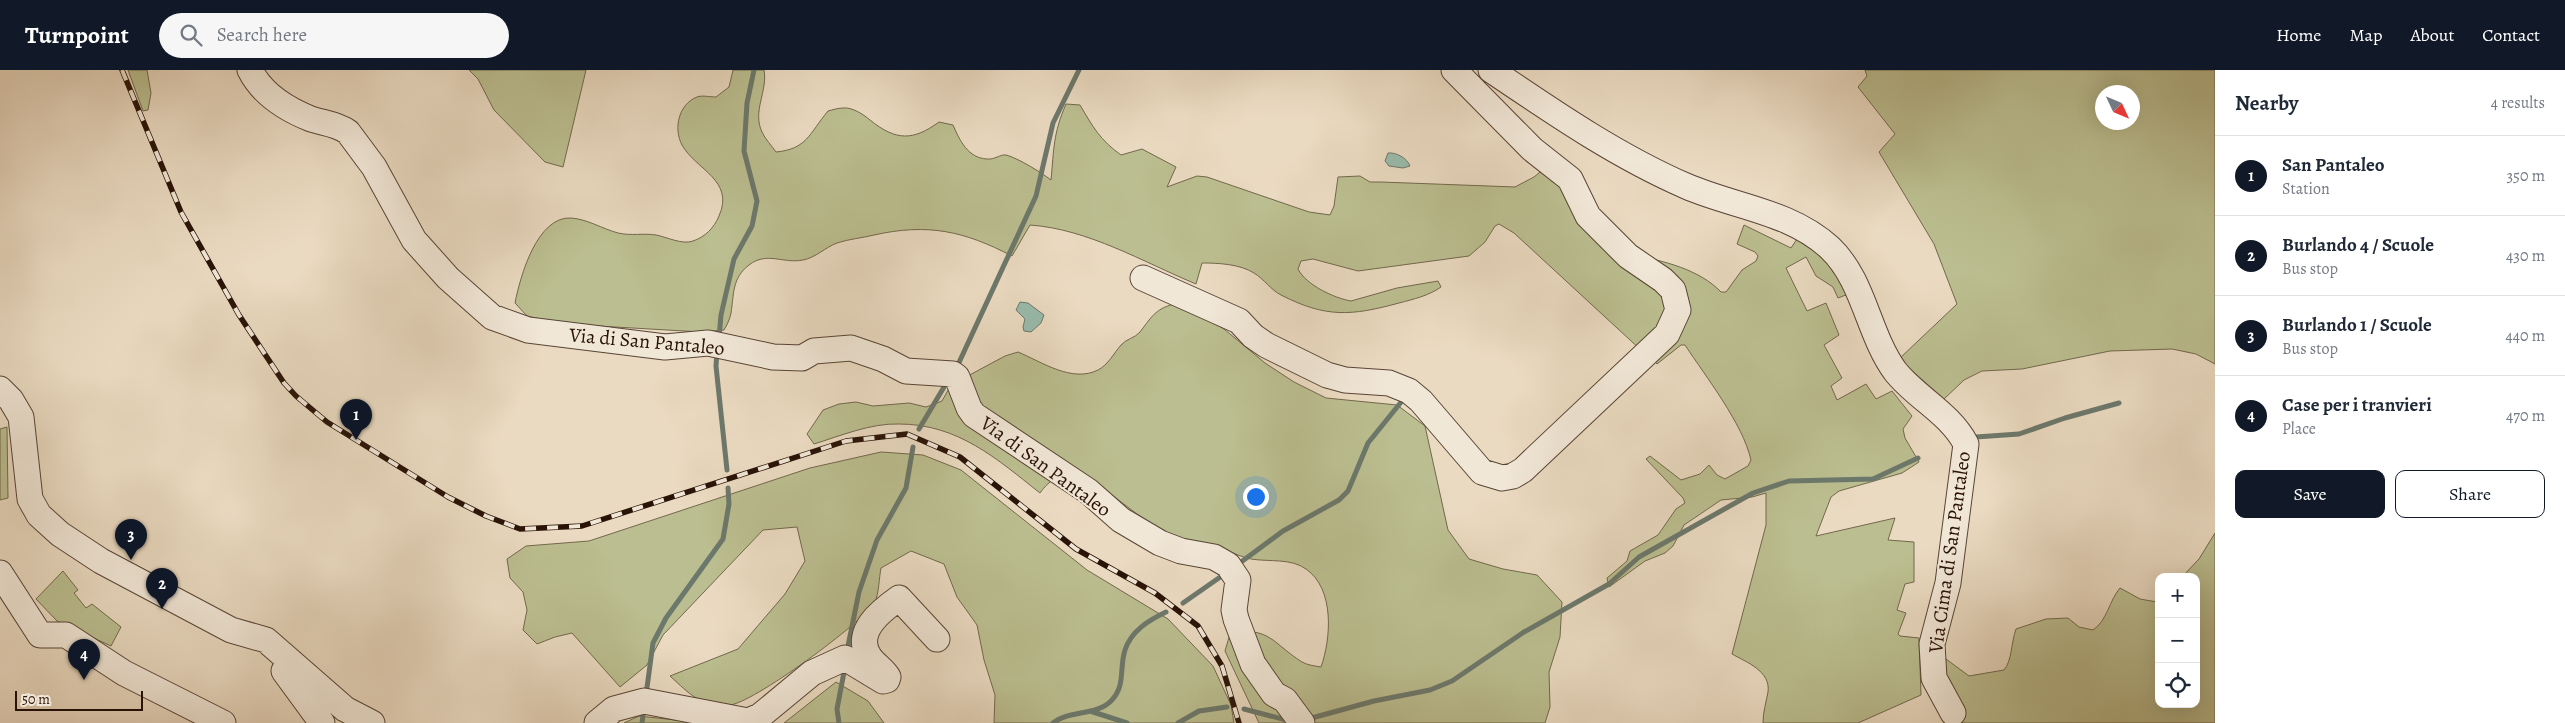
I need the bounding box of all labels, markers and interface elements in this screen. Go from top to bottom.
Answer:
search box [159,13,509,58]
text: Turnpoint [25,19,129,51]
icon: search [177,21,205,49]
text: Search here [217,22,307,48]
text: Home [2276,23,2321,47]
text: Map [2349,23,2382,47]
text: About [2410,23,2454,47]
text: Contact [2482,23,2540,47]
north arrow [2095,85,2140,130]
text: Nearby [2235,89,2298,117]
text: 4 results [2491,92,2545,114]
text: San Pantaleo [2282,152,2385,178]
text: 1 [2248,165,2254,187]
text: 350 m [2506,165,2545,187]
text: Station [2282,178,2330,200]
text: Burlando 4 / Scuole [2282,232,2434,258]
text: 2 [2247,245,2255,267]
text: 430 m [2506,245,2545,267]
text: Bus stop [2282,258,2338,280]
text: Burlando 1 / Scuole [2282,312,2432,338]
street label: Via di San Pantaleo [567,321,726,362]
text: 3 [2248,325,2254,347]
text: 440 m [2505,325,2545,347]
text: Bus stop [2282,338,2338,360]
text: Case per i tranvieri [2282,392,2432,418]
pin: 1 [340,399,372,440]
text: 4 [2247,405,2255,427]
text: 470 m [2506,405,2545,427]
street label: Via di San Pantaleo [974,409,1117,523]
text: Place [2282,418,2316,440]
street label: Via Cima di San Pantaleo [1922,449,1977,656]
button: Save [2235,470,2385,518]
button: Share [2395,470,2545,518]
your location [1243,484,1269,510]
pin: 3 [115,519,147,560]
pin: 2 [146,568,178,609]
map controls [2155,573,2200,708]
button: + [2155,573,2200,618]
button: − [2155,618,2200,663]
pin: 4 [68,639,100,680]
button: locate [2155,663,2200,708]
scale bar [15,688,142,711]
text: 50 m [22,690,50,709]

